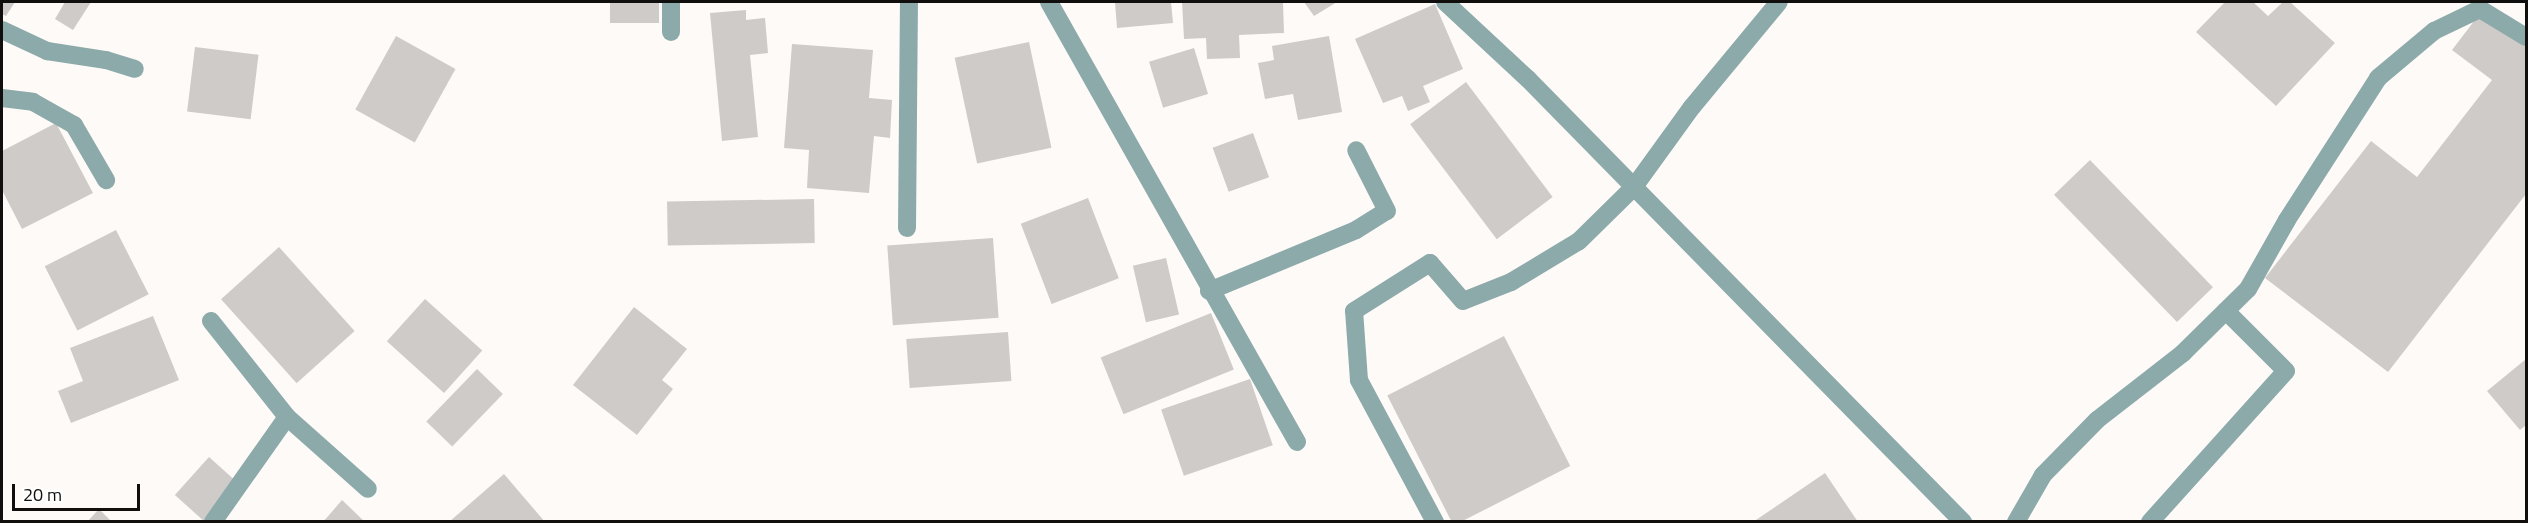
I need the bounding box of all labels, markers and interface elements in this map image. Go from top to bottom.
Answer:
scale bar [15,472,142,510]
text: 20 m [23,481,62,508]

